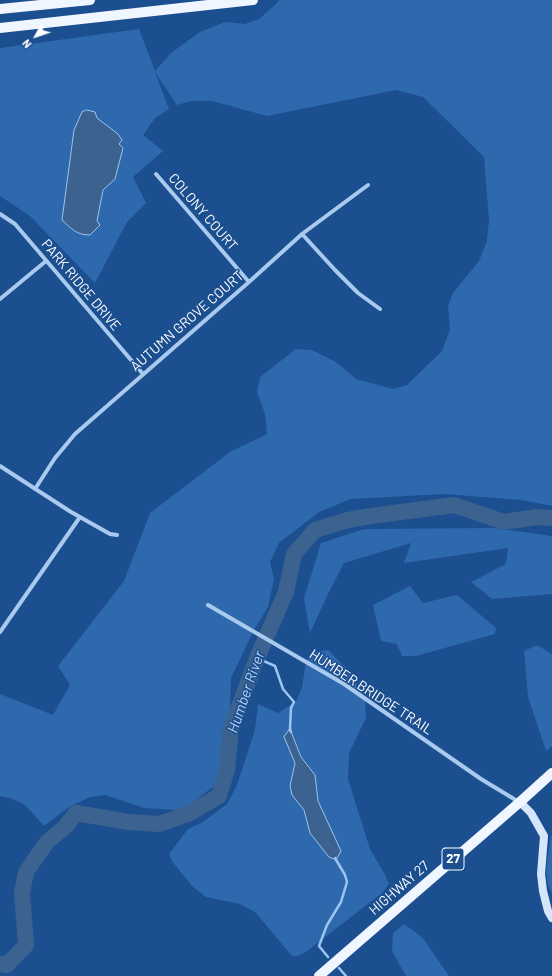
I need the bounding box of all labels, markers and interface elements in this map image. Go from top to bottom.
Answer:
north arrow [16,16,56,56]
text: N [19,37,34,51]
street label: COLONY COURT [165,170,241,254]
street label: PARK RIDGE DRIVE [38,236,124,334]
street label: AUTUMN GROVE COURT [127,267,247,375]
street label: HUMBER BRIDGE TRAIL [306,646,436,738]
water label: Humber River [224,649,268,735]
road number: 27 [442,848,464,870]
street label: HIGHWAY 27 [366,857,432,919]

